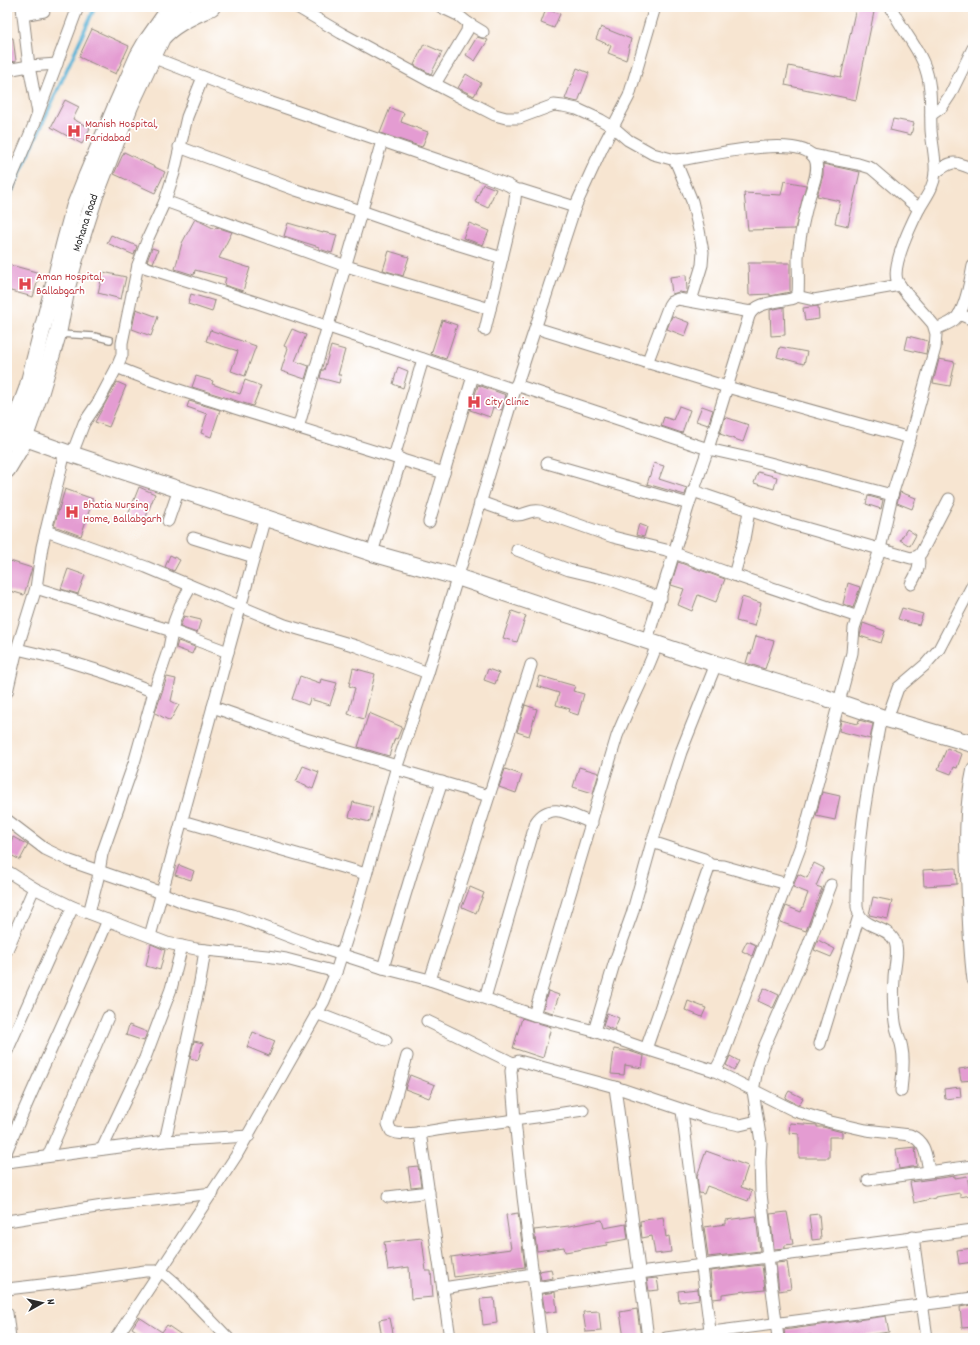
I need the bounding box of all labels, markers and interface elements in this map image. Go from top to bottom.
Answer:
place label: Manish Hospital, Faridabad [85,116,158,147]
hospital icon: Manish Hospital, Faridabad [66,123,82,139]
street label: Mohana Road [69,192,103,254]
place label: Aman Hospital, Ballabgarh [36,269,104,300]
hospital icon: Aman Hospital, Ballabgarh [17,276,33,292]
hospital icon: City Clinic [466,394,482,410]
place label: City Clinic [485,394,529,411]
place label: Bhatia Nursing Home, Ballabgarh [83,497,162,528]
hospital icon: Bhatia Nursing Home, Ballabgarh [64,504,80,520]
north arrow [22,1283,62,1323]
text: N [42,1298,58,1306]

